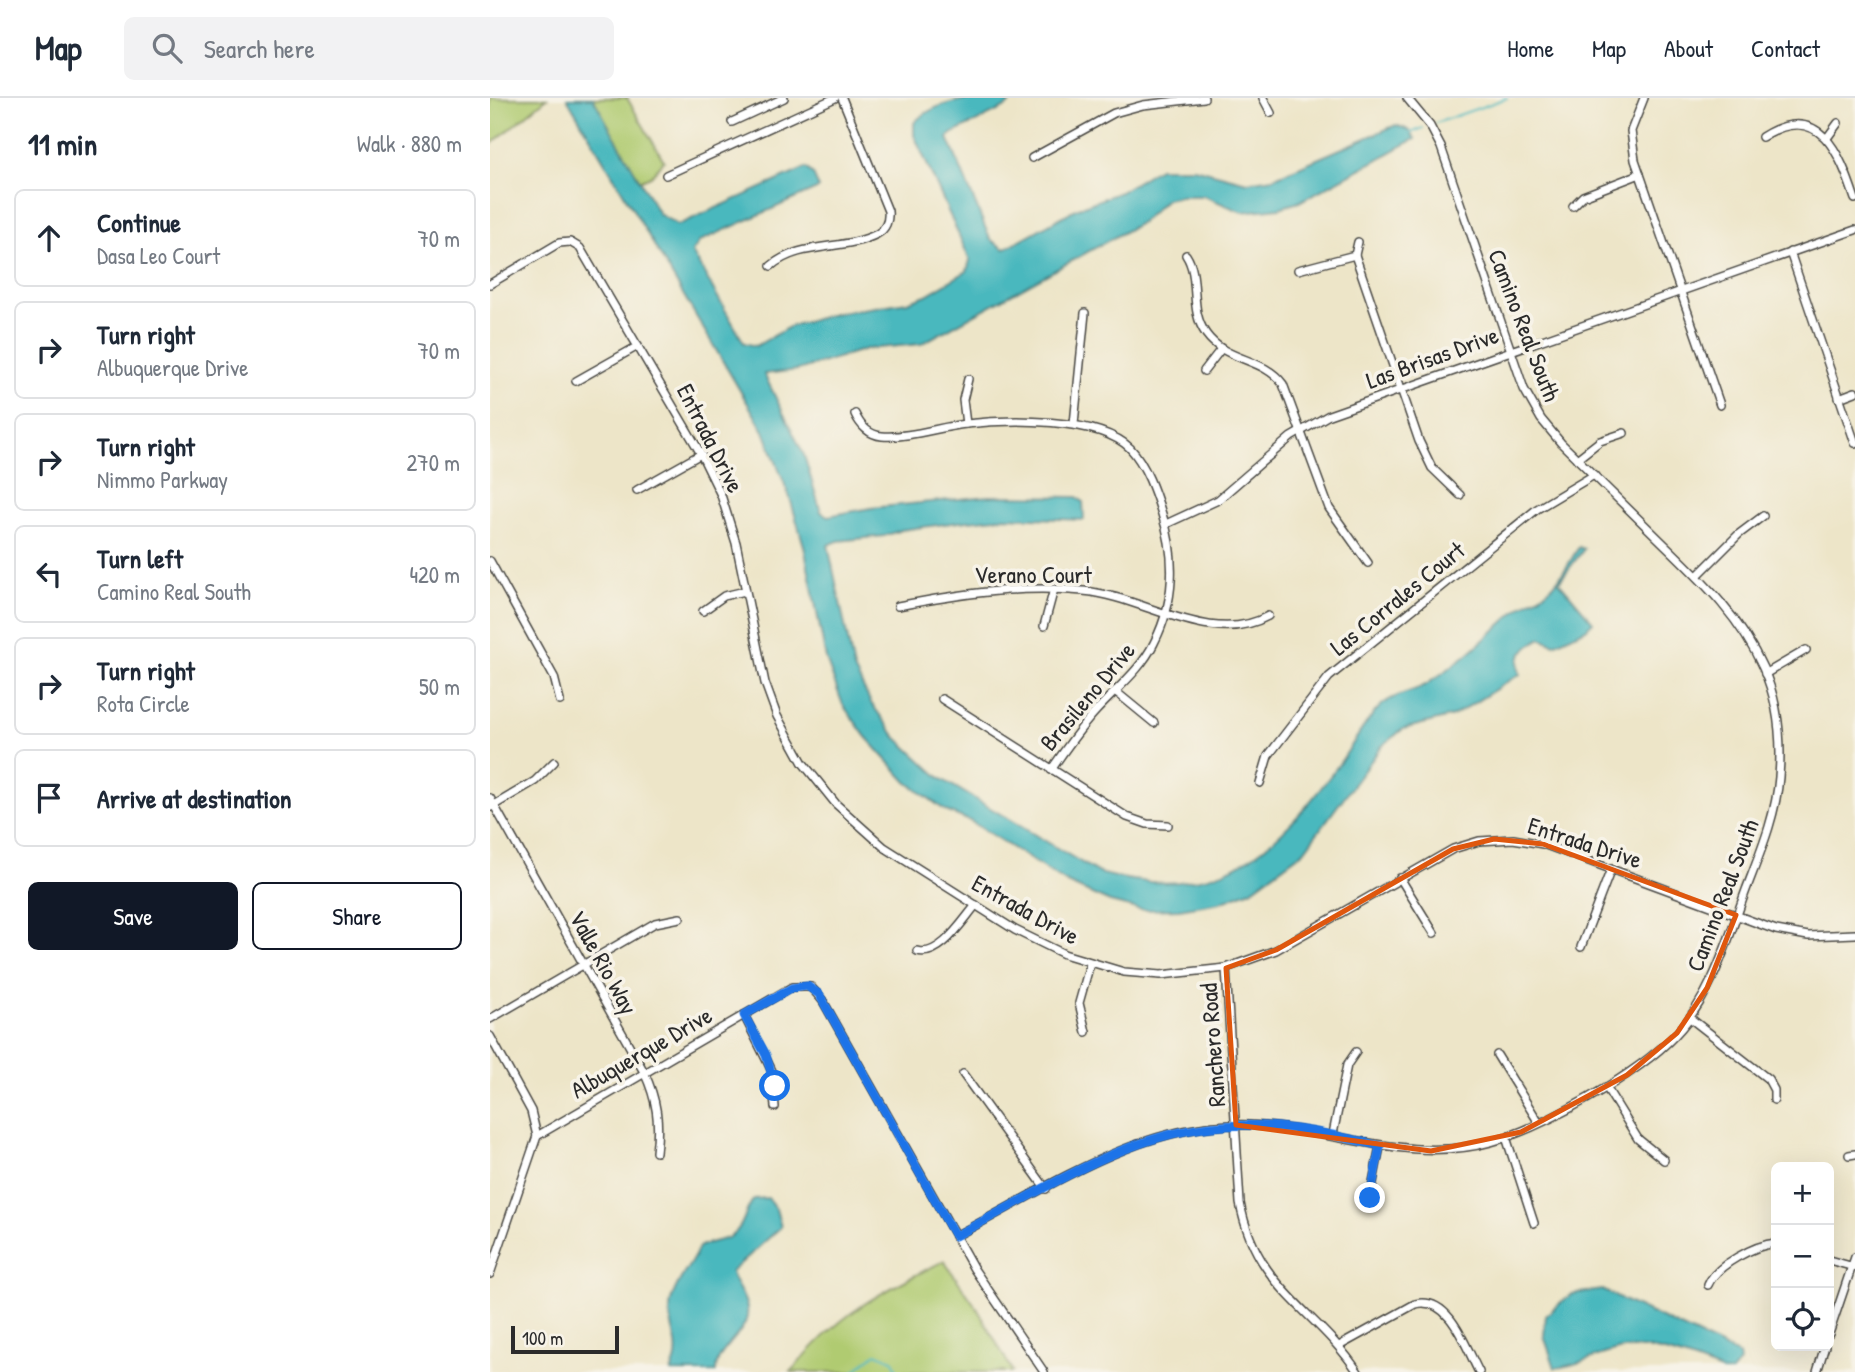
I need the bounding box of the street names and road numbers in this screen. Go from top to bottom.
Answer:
street label: Camino Real South [1481,244,1569,406]
street label: Las Brisas Drive [1361,318,1503,396]
street label: Entrada Drive [670,378,752,498]
street label: Las Corrales Court [1323,533,1472,662]
street label: Verano Court [974,558,1093,590]
street label: Brasileno Drive [1032,635,1142,757]
street label: Entrada Drive [1524,809,1646,876]
street label: Camino Real South [1678,814,1766,976]
street label: Entrada Drive [967,866,1086,952]
street label: Valle Rio Way [562,904,646,1020]
street label: Ranchero Road [1192,982,1232,1108]
street label: Albuquerque Drive [565,998,718,1105]

